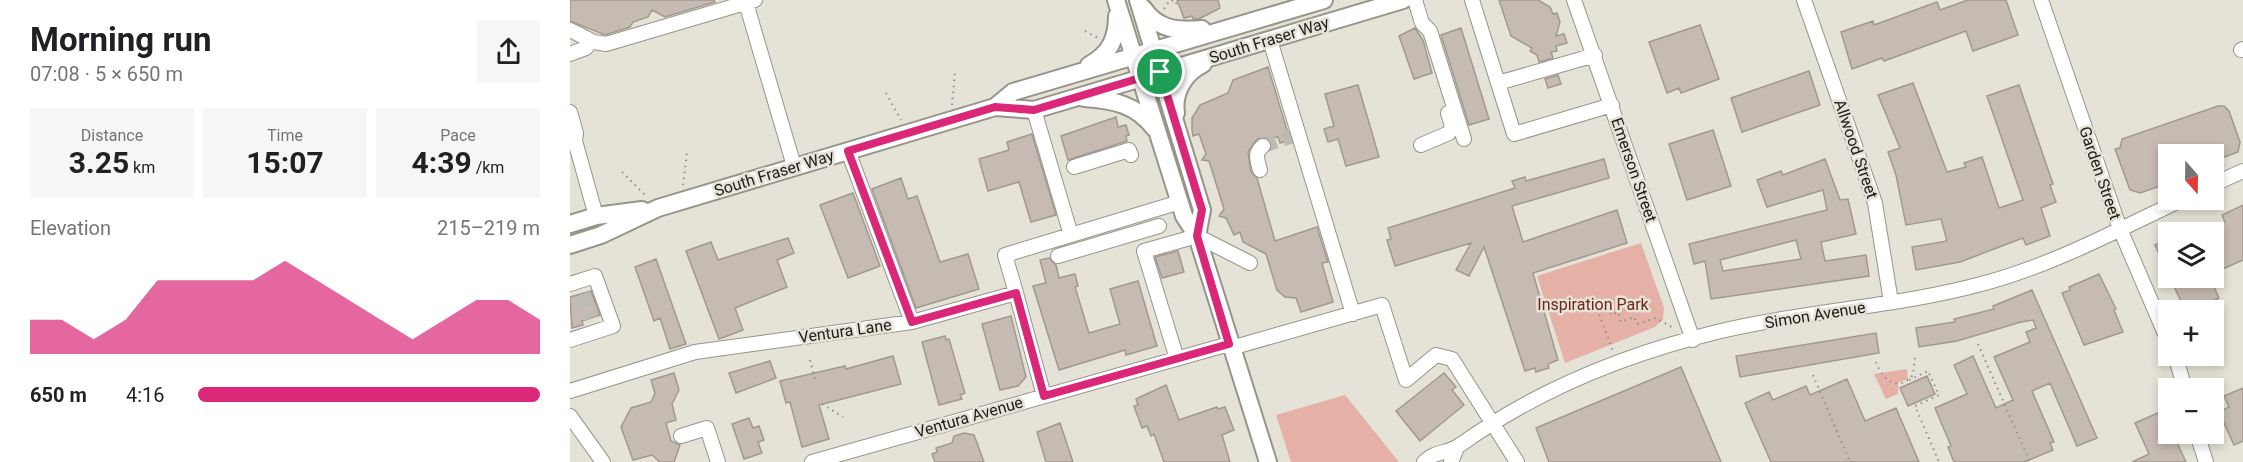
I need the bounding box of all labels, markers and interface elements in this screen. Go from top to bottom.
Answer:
street label: South Fraser Way [1207,13,1332,67]
text: Morning run [30,20,211,59]
button: share [477,20,540,83]
pin [1134,46,1185,97]
icon: arrive [1143,55,1176,88]
text: 07:08 · 5 × 650 m [30,62,183,86]
street label: Allwood Street [1830,97,1882,201]
street label: Emerson Street [1607,115,1661,225]
street label: Garden Street [2075,124,2125,222]
text: Distance [81,126,143,145]
text: Time [267,126,303,145]
text: Pace [440,126,476,145]
north arrow [2158,144,2224,210]
map controls [2158,144,2224,444]
text: 3.25 [69,145,129,180]
text: 15:07 [246,145,324,180]
text: 4:39 [412,145,472,180]
street label: South Fraser Way [712,146,837,200]
text: km [129,158,155,177]
text: /km [472,158,504,177]
text: Elevation [30,216,111,240]
text: 215–219 m [437,216,540,240]
button: layers [2158,222,2224,288]
park label: Inspiration Park [1537,295,1650,314]
street label: Simon Avenue [1763,298,1867,332]
button: + [2158,300,2224,366]
street label: Ventura Lane [797,315,893,347]
button: − [2158,378,2224,444]
text: 650 m [30,383,87,407]
text: 4:16 [126,383,165,407]
street label: Ventura Avenue [913,393,1025,441]

